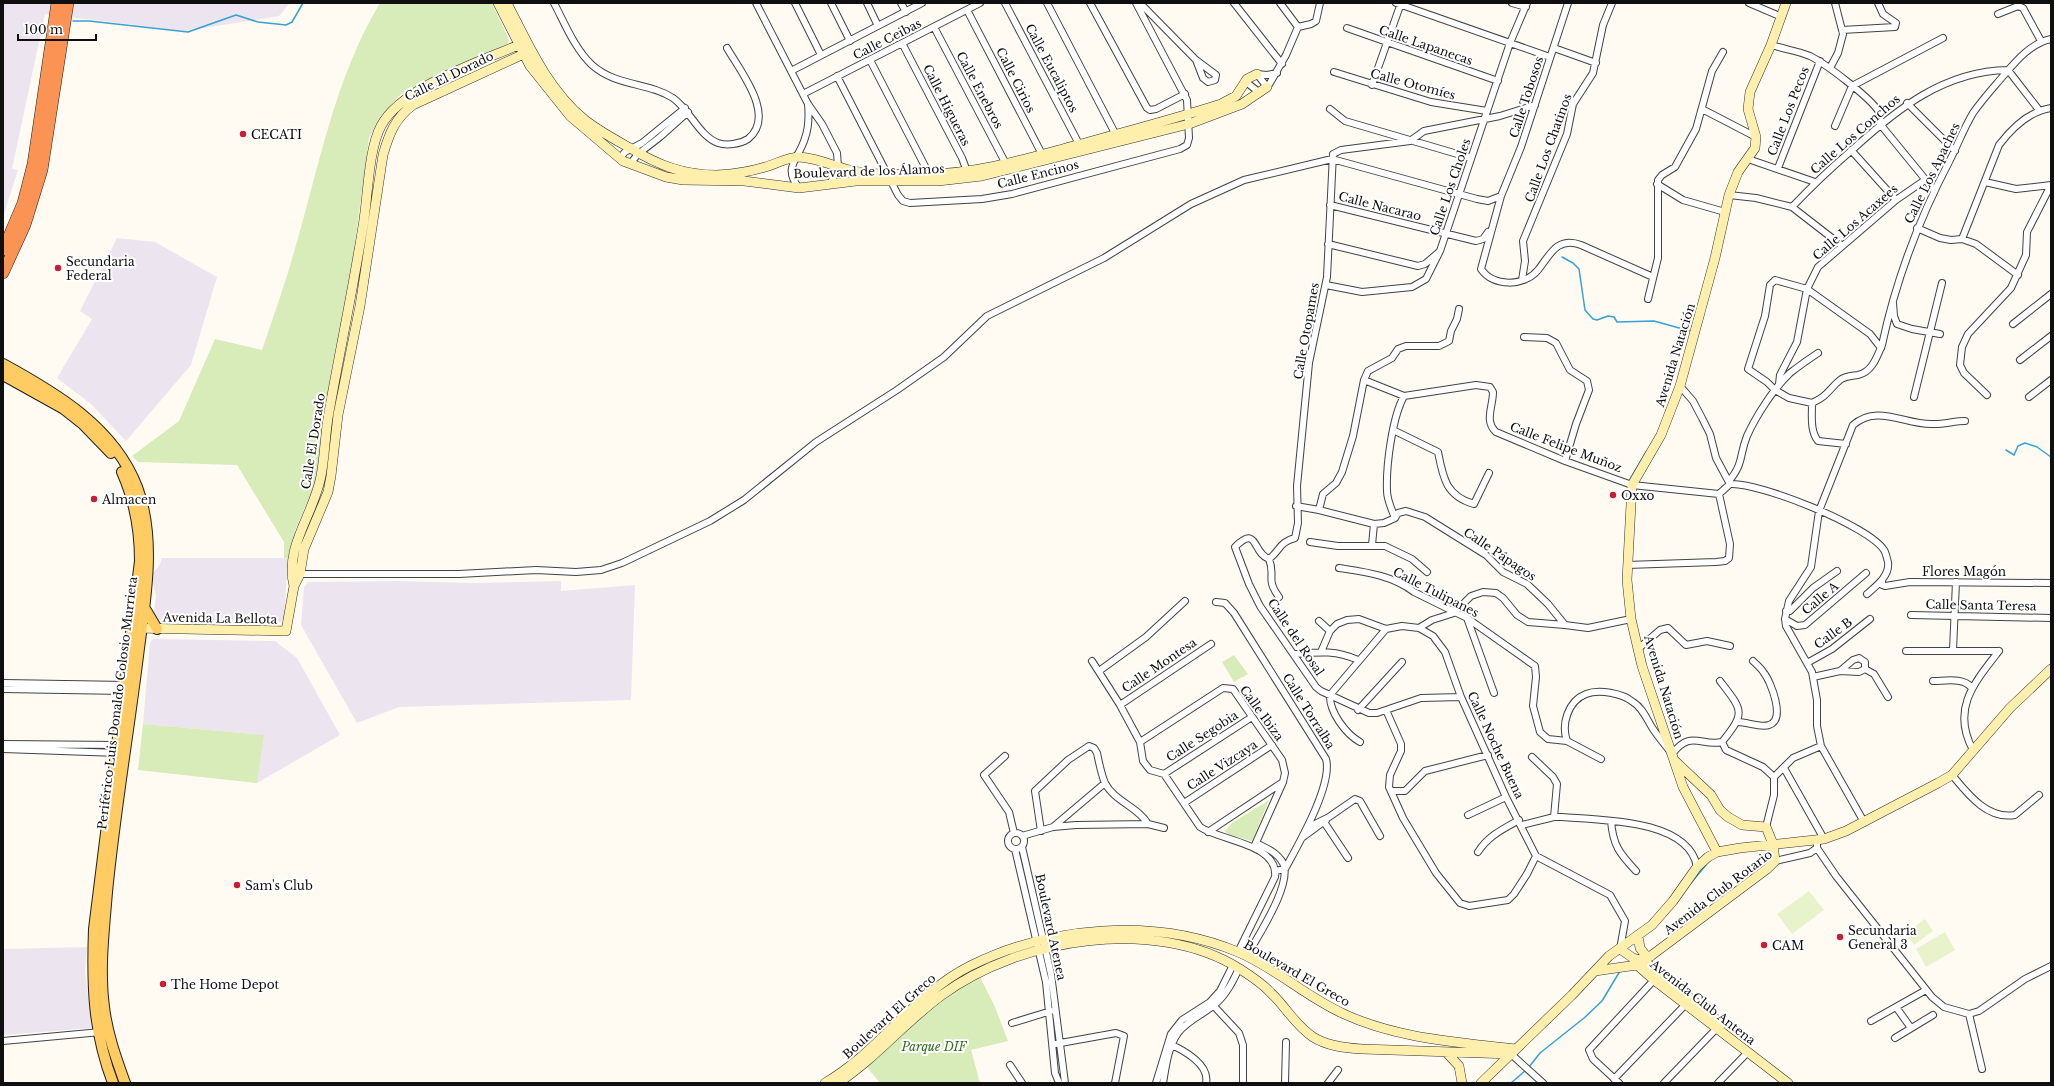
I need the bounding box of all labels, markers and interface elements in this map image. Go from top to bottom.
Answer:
street label: Calle Ceibas [850,15,924,63]
scale bar [18,16,96,42]
street label: Calle Eucaliptos [1022,21,1082,115]
text: 100 m [24,22,63,37]
street label: Calle Lapanecas [1377,22,1475,68]
street label: Calle Cirios [993,45,1039,115]
street label: Calle El Dorado [402,48,496,104]
street label: Calle Enebros [953,49,1007,131]
street label: Calle Tobosos [1506,54,1546,140]
street label: Calle Higueras [920,62,974,148]
street label: Calle Los Pecos [1764,64,1812,158]
street label: Calle Otomíes [1369,65,1457,103]
street label: Calle Los Conchos [1807,91,1903,177]
street label: Calle Los Chatinos [1521,92,1575,204]
street label: Calle Los Apaches [1901,120,1963,226]
place label: CECATI [251,127,302,142]
marker: CECATI [238,129,248,139]
street label: Calle Los Choles [1426,136,1474,238]
street label: Calle Encinos [996,157,1080,191]
street label: Boulevard de los Álamos [793,160,945,181]
street label: Calle Los Acaxees [1809,181,1901,263]
street label: Calle Nacarao [1337,188,1423,224]
place label: Secundaria Federal [66,254,135,283]
marker: Secundaria Federal [53,263,63,273]
street label: Calle Otopames [1290,281,1322,381]
street label: Avenida Natación [1652,301,1698,410]
street label: Calle El Dorado [298,392,328,490]
street label: Calle Felipe Muñoz [1508,419,1624,475]
place label: Oxxo [1621,488,1654,503]
marker: Oxxo [1608,490,1618,500]
place label: Almacen [101,492,156,507]
marker: Almacen [89,494,99,504]
street label: Calle Pápagos [1461,524,1539,584]
street label: Calle Tulipanes [1391,564,1481,620]
street label: Flores Magón [1922,564,2006,579]
street label: Periférico Luis Donaldo Colosio Murrieta [94,575,140,830]
street label: Calle A [1799,578,1842,618]
street label: Calle del Rosal [1265,596,1327,679]
street label: Calle Santa Teresa [1925,597,2037,613]
street label: Avenida La Bellota [162,609,278,627]
street label: Calle B [1811,614,1855,652]
street label: Avenida Natación [1641,632,1687,741]
street label: Calle Montesa [1119,634,1199,695]
street label: Calle Torralba [1280,670,1339,752]
street label: Calle Ibiza [1237,682,1287,744]
street label: Calle Noche Buena [1465,689,1528,801]
street label: Calle Segobia [1163,707,1241,765]
street label: Calle Vizcaya [1184,736,1260,793]
street label: Avenida Club Rotario [1660,846,1775,938]
street label: Boulevard Atenea [1032,872,1070,982]
place label: Sam's Club [245,878,313,893]
marker: Sam's Club [232,880,242,890]
place label: Secundaria General 3 [1848,923,1917,952]
marker: Secundaria General 3 [1835,932,1845,942]
street label: Boulevard El Greco [1241,937,1353,1010]
place label: CAM [1772,938,1804,953]
marker: CAM [1759,940,1769,950]
street label: Avenida Club Antena [1647,956,1759,1048]
street label: Boulevard El Greco [839,970,939,1062]
place label: The Home Depot [171,977,280,992]
marker: The Home Depot [158,979,168,989]
park label: Parque DIF [900,1039,968,1054]

